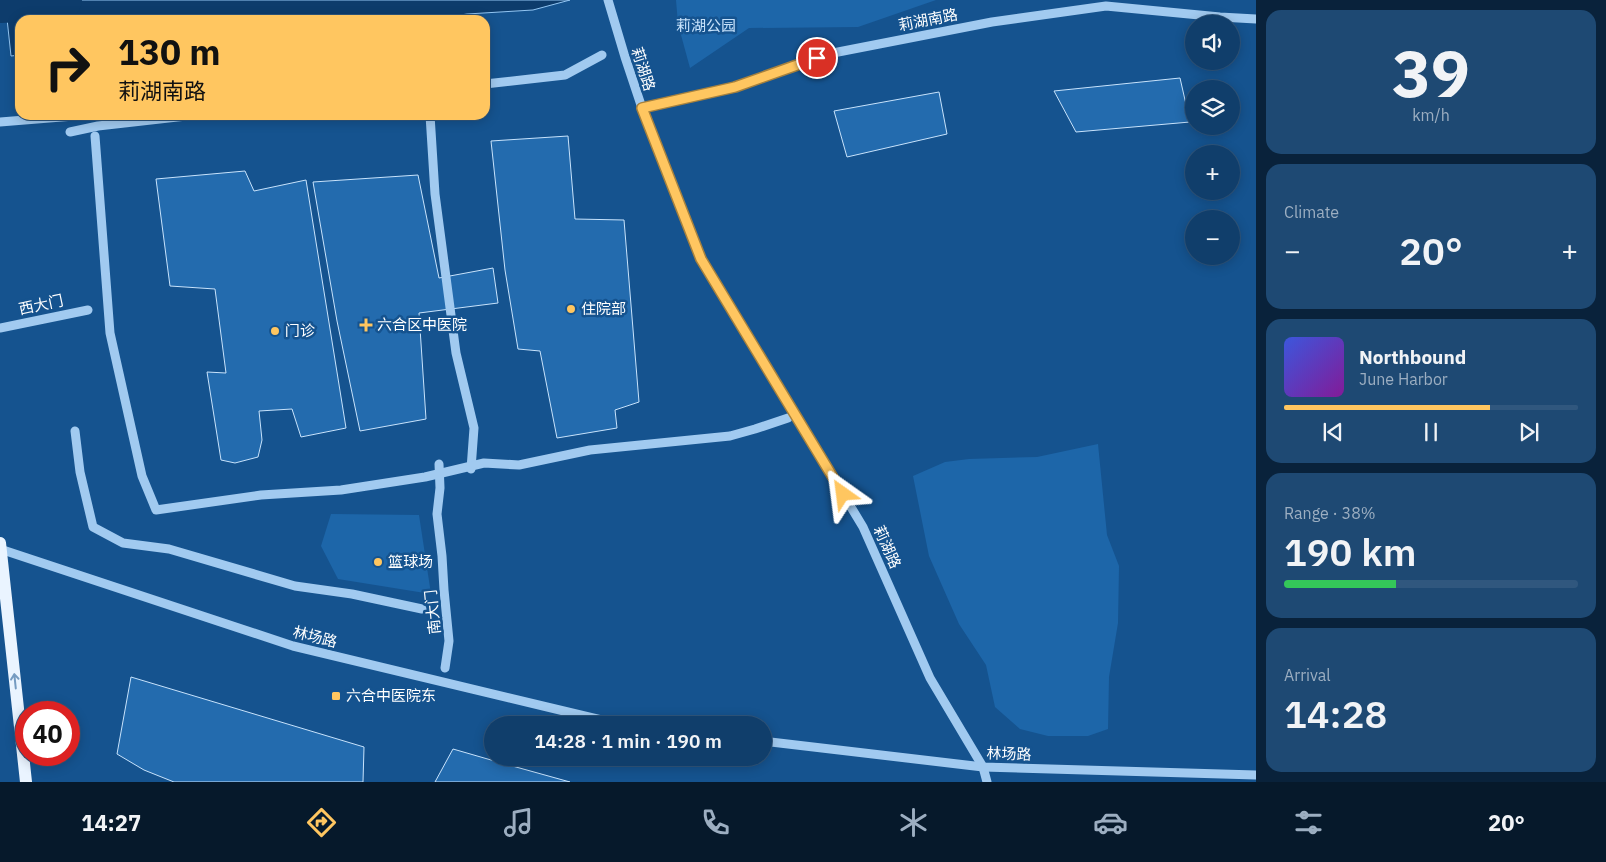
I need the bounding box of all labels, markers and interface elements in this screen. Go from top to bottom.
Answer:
street label: 莉湖南路 [897,4,959,35]
map controls [1185,15,1240,265]
button: sound [1185,15,1240,70]
park label: 莉湖公园 [676,16,736,35]
text: 130 m [118,29,221,75]
text: 39 [1392,30,1470,115]
icon: right [35,35,100,100]
pin [796,37,838,79]
icon: arrive [803,44,831,72]
street label: 莉湖路 [627,45,659,93]
text: 莉湖南路 [118,76,206,105]
button: layers [1185,80,1240,135]
text: km/h [1412,105,1450,125]
button: + [1185,145,1240,200]
text: Climate [1284,202,1339,222]
button: − [1185,210,1240,265]
text: 20° [1399,226,1463,275]
text: − [1284,232,1301,269]
text: + [1561,232,1578,269]
street label: 西大门 [17,291,65,318]
place label: 住院部 [581,299,626,318]
marker: 住院部 [565,303,577,315]
place label: 六合区中医院 [377,315,467,334]
marker: 六合区中医院 [359,318,373,332]
place label: 门诊 [285,321,315,340]
marker: 门诊 [269,325,281,337]
text: Northbound [1359,345,1466,369]
text: June Harbor [1359,369,1448,389]
icon: previous [1319,418,1347,446]
icon: pause [1417,418,1445,446]
icon: next [1515,418,1543,446]
position arrow [816,467,868,519]
text: Range · 38% [1284,503,1376,523]
street label: 莉湖路 [870,522,905,571]
text: 190 km [1284,527,1416,576]
place label: 篮球场 [388,552,433,571]
marker: 篮球场 [372,556,384,568]
street label: 南大门 [421,589,444,635]
street label: 林场路 [291,622,339,651]
text: Arrival [1284,665,1331,685]
one-way arrow [10,674,20,690]
place label: 六合中医院东 [346,686,436,705]
text: 14:28 [1284,689,1387,738]
marker: 六合中医院东 [330,690,342,702]
speed limit sign: 40 [15,701,80,766]
text: 14:28 · 1 min · 190 m [534,729,722,753]
street label: 林场路 [986,743,1032,764]
icon: directions [304,805,339,840]
icon: music [501,805,536,840]
icon: phone [698,805,733,840]
icon: climate [896,805,931,840]
icon: car [1093,805,1128,840]
icon: filters [1291,805,1326,840]
text: 14:27 [81,808,141,837]
text: 20° [1488,808,1525,837]

